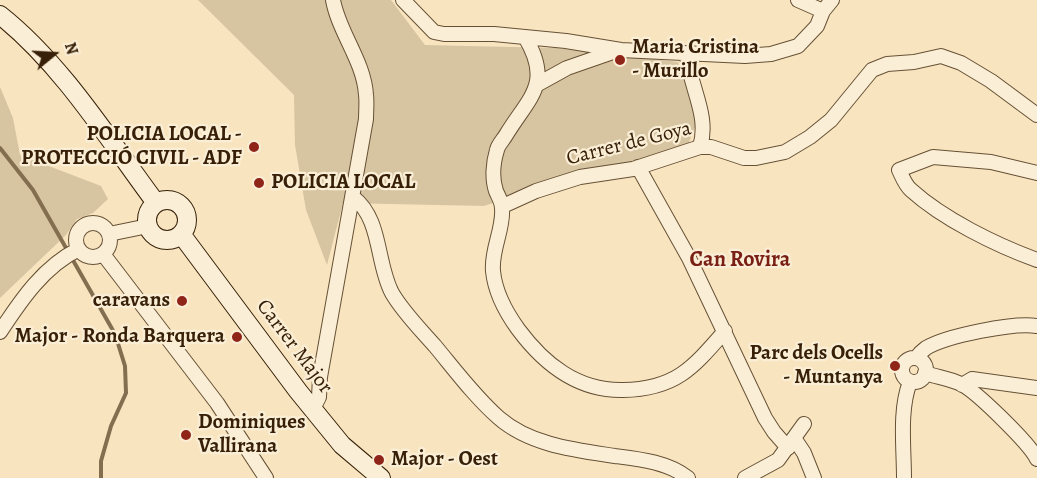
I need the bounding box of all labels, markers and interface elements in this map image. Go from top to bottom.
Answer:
north arrow [24,24,84,84]
place label: Maria Cristina - Murillo [632,35,759,85]
text: N [59,39,83,57]
marker: Maria Cristina - Murillo [613,53,627,67]
street label: Carrer de Goya [564,116,694,172]
place label: POLICIA LOCAL - PROTECCIÓ CIVIL - ADF [21,122,242,172]
marker: POLICIA LOCAL - PROTECCIÓ CIVIL - ADF [247,140,261,154]
place label: POLICIA LOCAL [271,170,415,196]
marker: POLICIA LOCAL [252,176,266,190]
district label: Can Rovira [690,248,790,274]
place label: caravans [93,288,170,314]
marker: caravans [175,294,189,308]
street label: Carrer Major [250,295,338,399]
place label: Major - Ronda Barquera [15,324,225,350]
marker: Major - Ronda Barquera [230,330,244,344]
place label: Parc dels Ocells - Muntanya [749,341,883,391]
marker: Parc dels Ocells - Muntanya [888,359,902,373]
place label: Dominiques Vallirana [198,410,306,460]
marker: Dominiques Vallirana [179,428,193,442]
place label: Major - Oest [391,447,498,473]
marker: Major - Oest [372,453,386,467]

